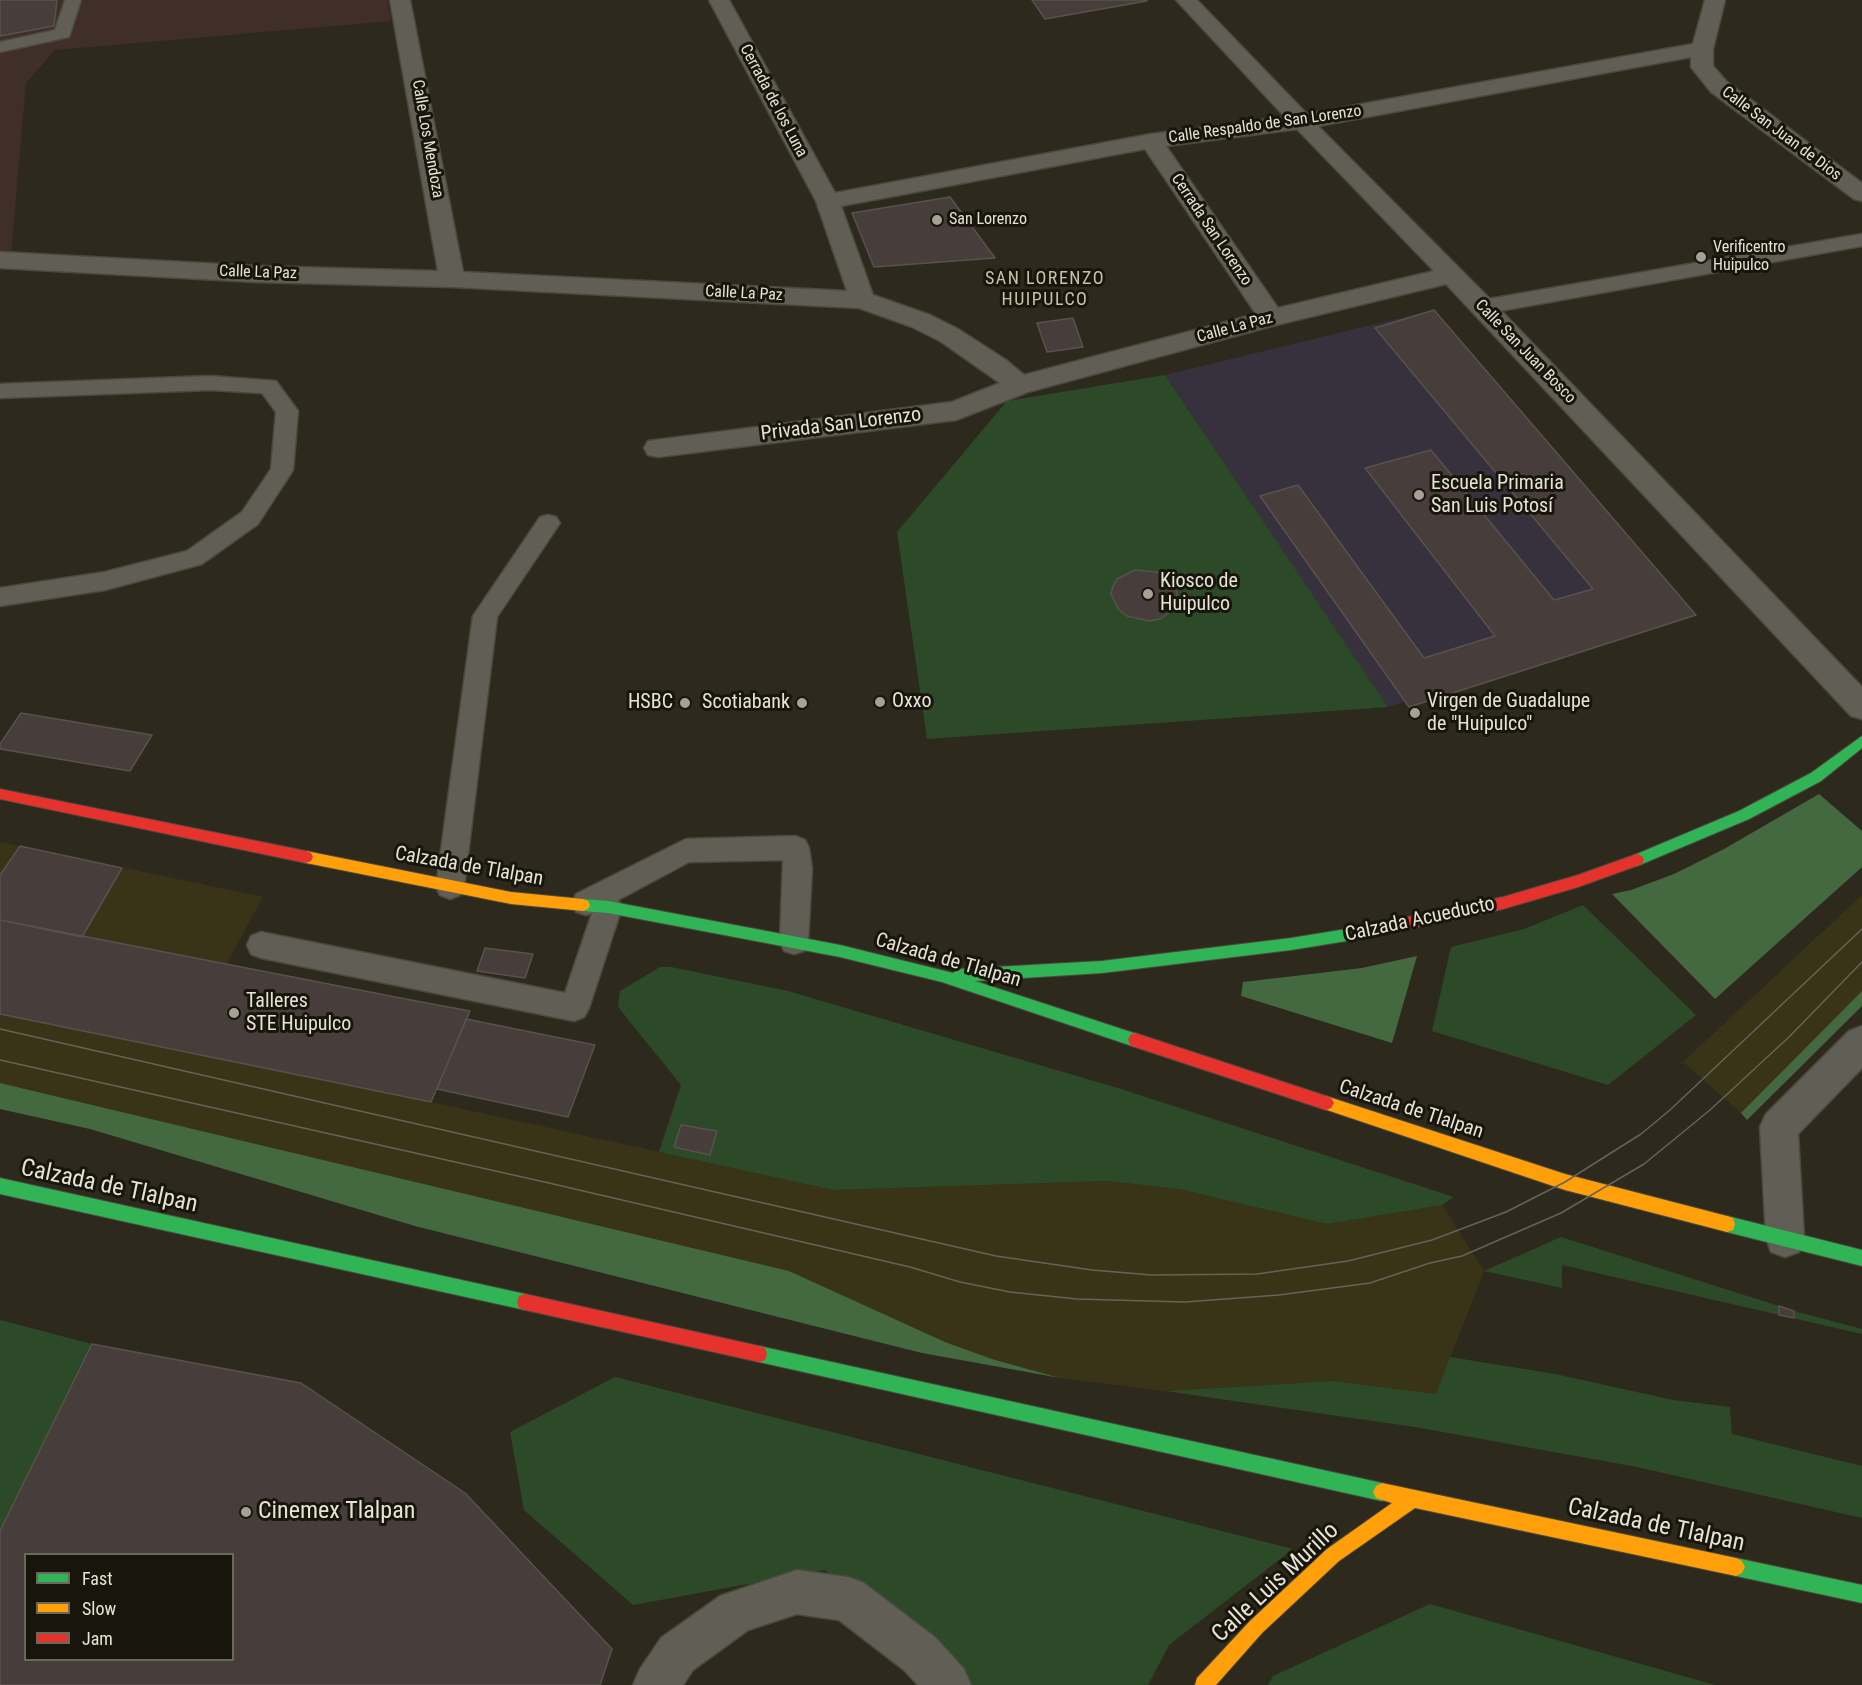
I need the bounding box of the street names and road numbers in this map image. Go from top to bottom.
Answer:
street label: Cerrada de los Luna [735,41,811,161]
street label: Calle Los Mendoza [407,78,447,200]
street label: Calle San Juan de Dios [1718,83,1844,185]
street label: Calle Respaldo de San Lorenzo [1167,102,1363,148]
street label: Cerrada San Lorenzo [1166,170,1256,290]
street label: Calle La Paz [219,262,297,284]
street label: Calle La Paz [705,282,783,306]
street label: Calle San Juan Bosco [1471,296,1579,408]
street label: Calle La Paz [1195,309,1275,347]
street label: Privada San Lorenzo [760,403,922,447]
street label: Calzada de Tlalpan [393,842,545,892]
street label: Calzada Acueducto [1343,892,1497,948]
street label: Calzada de Tlalpan [873,929,1023,993]
street label: Calzada de Tlalpan [1336,1075,1486,1145]
street label: Calzada de Tlalpan [18,1154,200,1220]
street label: Calzada de Tlalpan [1565,1493,1747,1559]
street label: Calle Luis Murillo [1207,1517,1345,1649]

